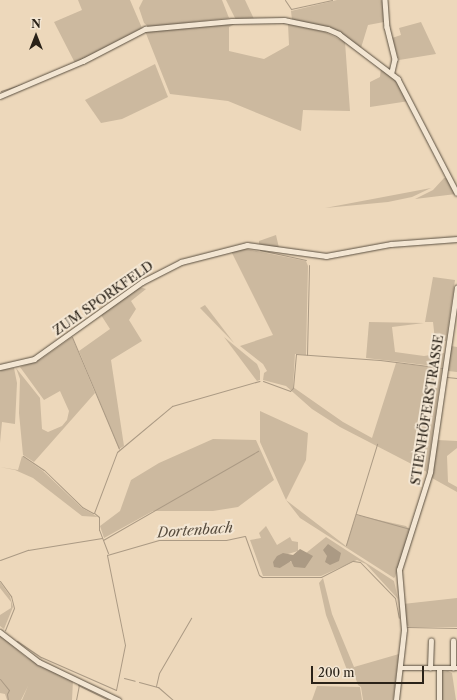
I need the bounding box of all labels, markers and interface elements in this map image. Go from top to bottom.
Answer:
north arrow [16,16,56,56]
text: N [31,17,41,31]
street label: ZUM SPORKFELD [50,258,156,338]
street label: STIENHÖFERSTRASSE [407,334,447,486]
water label: Dortenbach [157,519,233,541]
scale bar [313,658,426,684]
text: 200 m [318,665,355,680]

